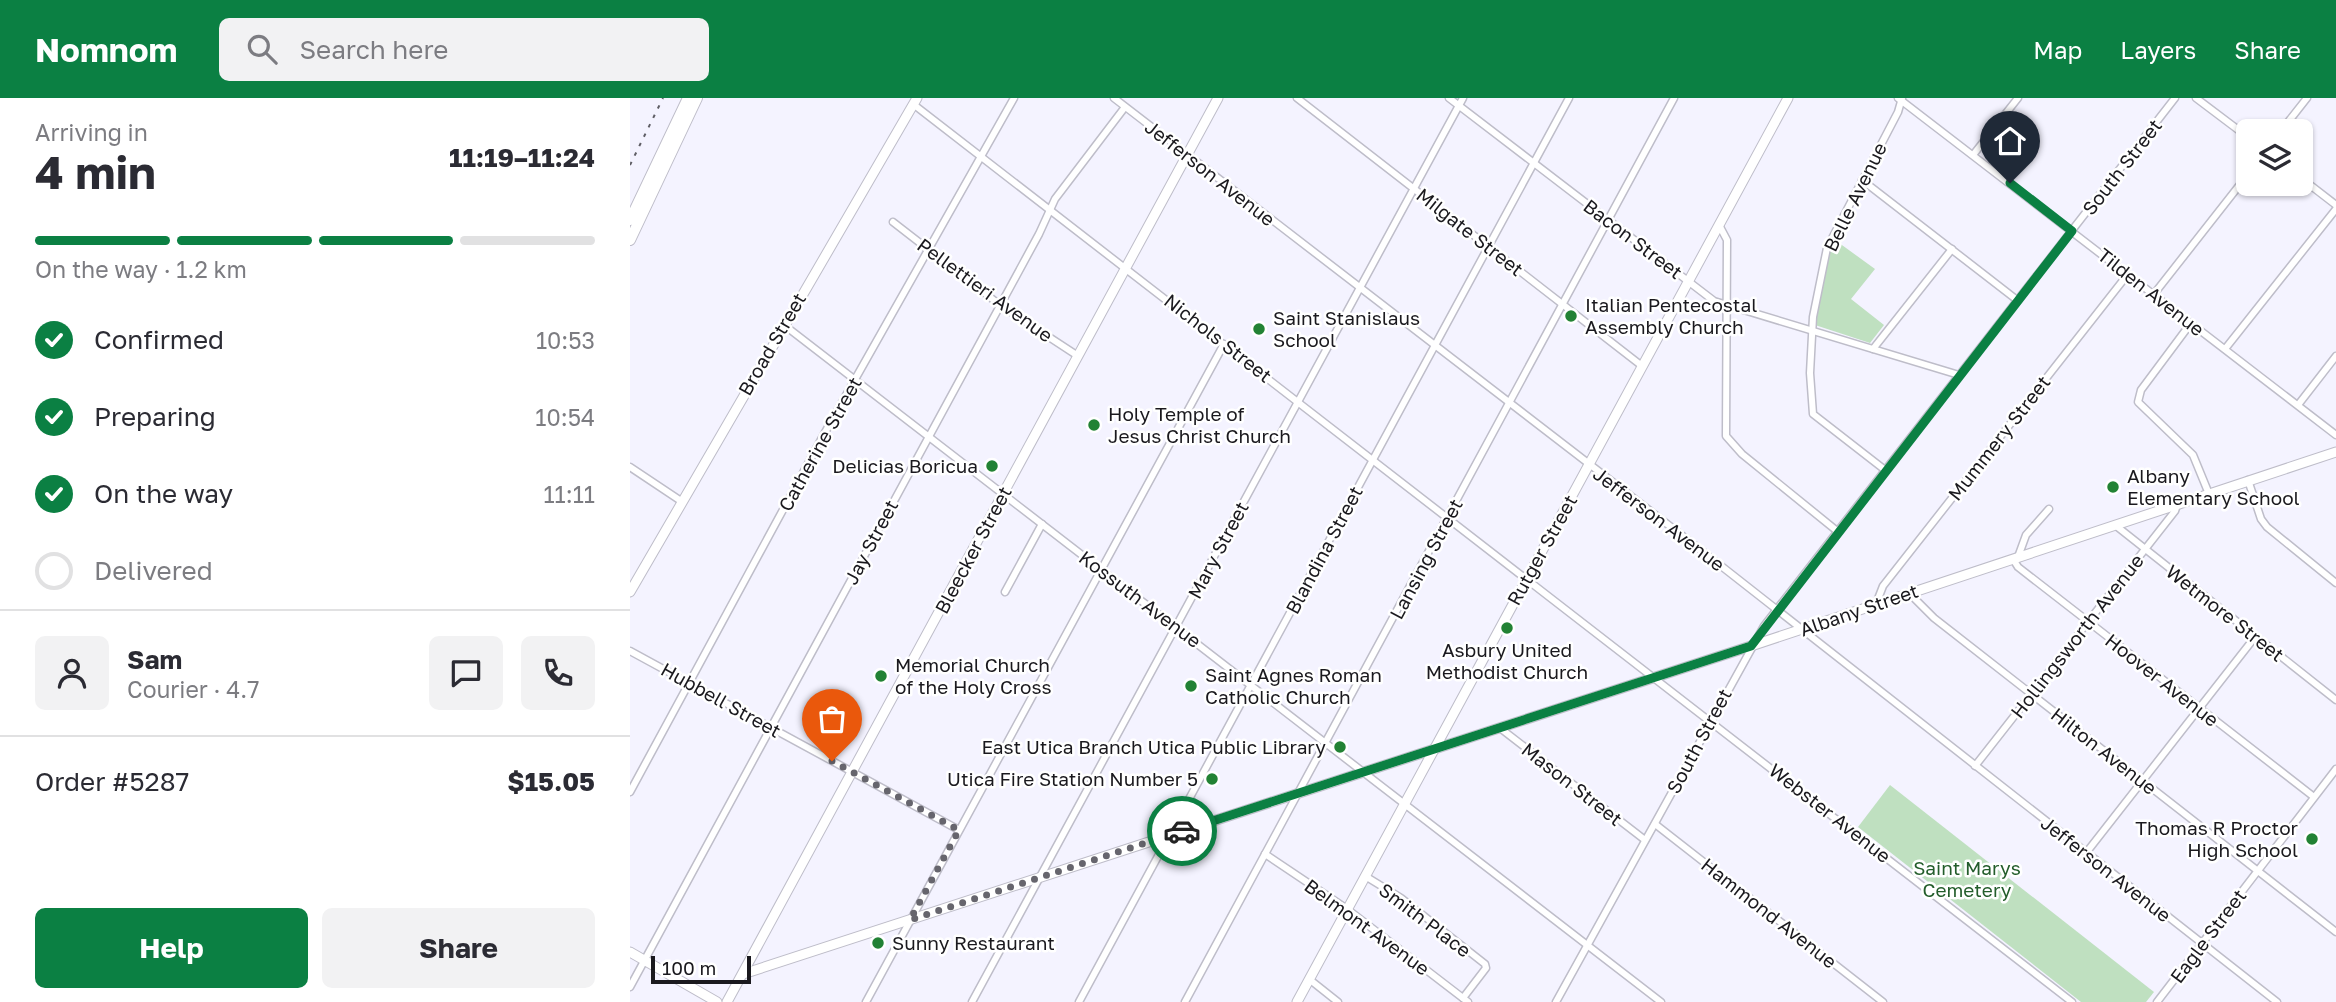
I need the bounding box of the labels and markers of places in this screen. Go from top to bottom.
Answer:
pin [1980,111,2040,183]
place label: Italian Pentecostal Assembly Church [1585,293,1757,338]
place label: Saint Stanislaus School [1273,306,1420,351]
marker: Italian Pentecostal Assembly Church [1563,308,1579,324]
marker: Saint Stanislaus School [1251,321,1267,337]
place label: Holy Temple of Jesus Christ Church [1108,402,1291,447]
marker: Holy Temple of Jesus Christ Church [1086,417,1102,433]
place label: Delicias Boricua [832,454,978,477]
marker: Delicias Boricua [984,458,1000,474]
place label: Albany Elementary School [2127,464,2300,509]
marker: Albany Elementary School [2105,479,2121,495]
marker: Asbury United Methodist Church [1499,620,1515,636]
place label: Asbury United Methodist Church [1426,638,1588,683]
place label: Memorial Church of the Holy Cross [895,653,1052,698]
place label: Saint Agnes Roman Catholic Church [1205,663,1382,708]
marker: Memorial Church of the Holy Cross [873,668,889,684]
marker: Saint Agnes Roman Catholic Church [1183,678,1199,694]
pin [802,689,862,761]
place label: East Utica Branch Utica Public Library [981,735,1326,758]
marker: East Utica Branch Utica Public Library [1332,739,1348,755]
place label: Utica Fire Station Number 5 [947,767,1198,790]
marker: Utica Fire Station Number 5 [1204,771,1220,787]
place label: Thomas R Proctor High School [2135,816,2299,861]
marker: Thomas R Proctor High School [2304,831,2320,847]
place label: Sunny Restaurant [892,931,1055,954]
marker: Sunny Restaurant [870,935,886,951]

